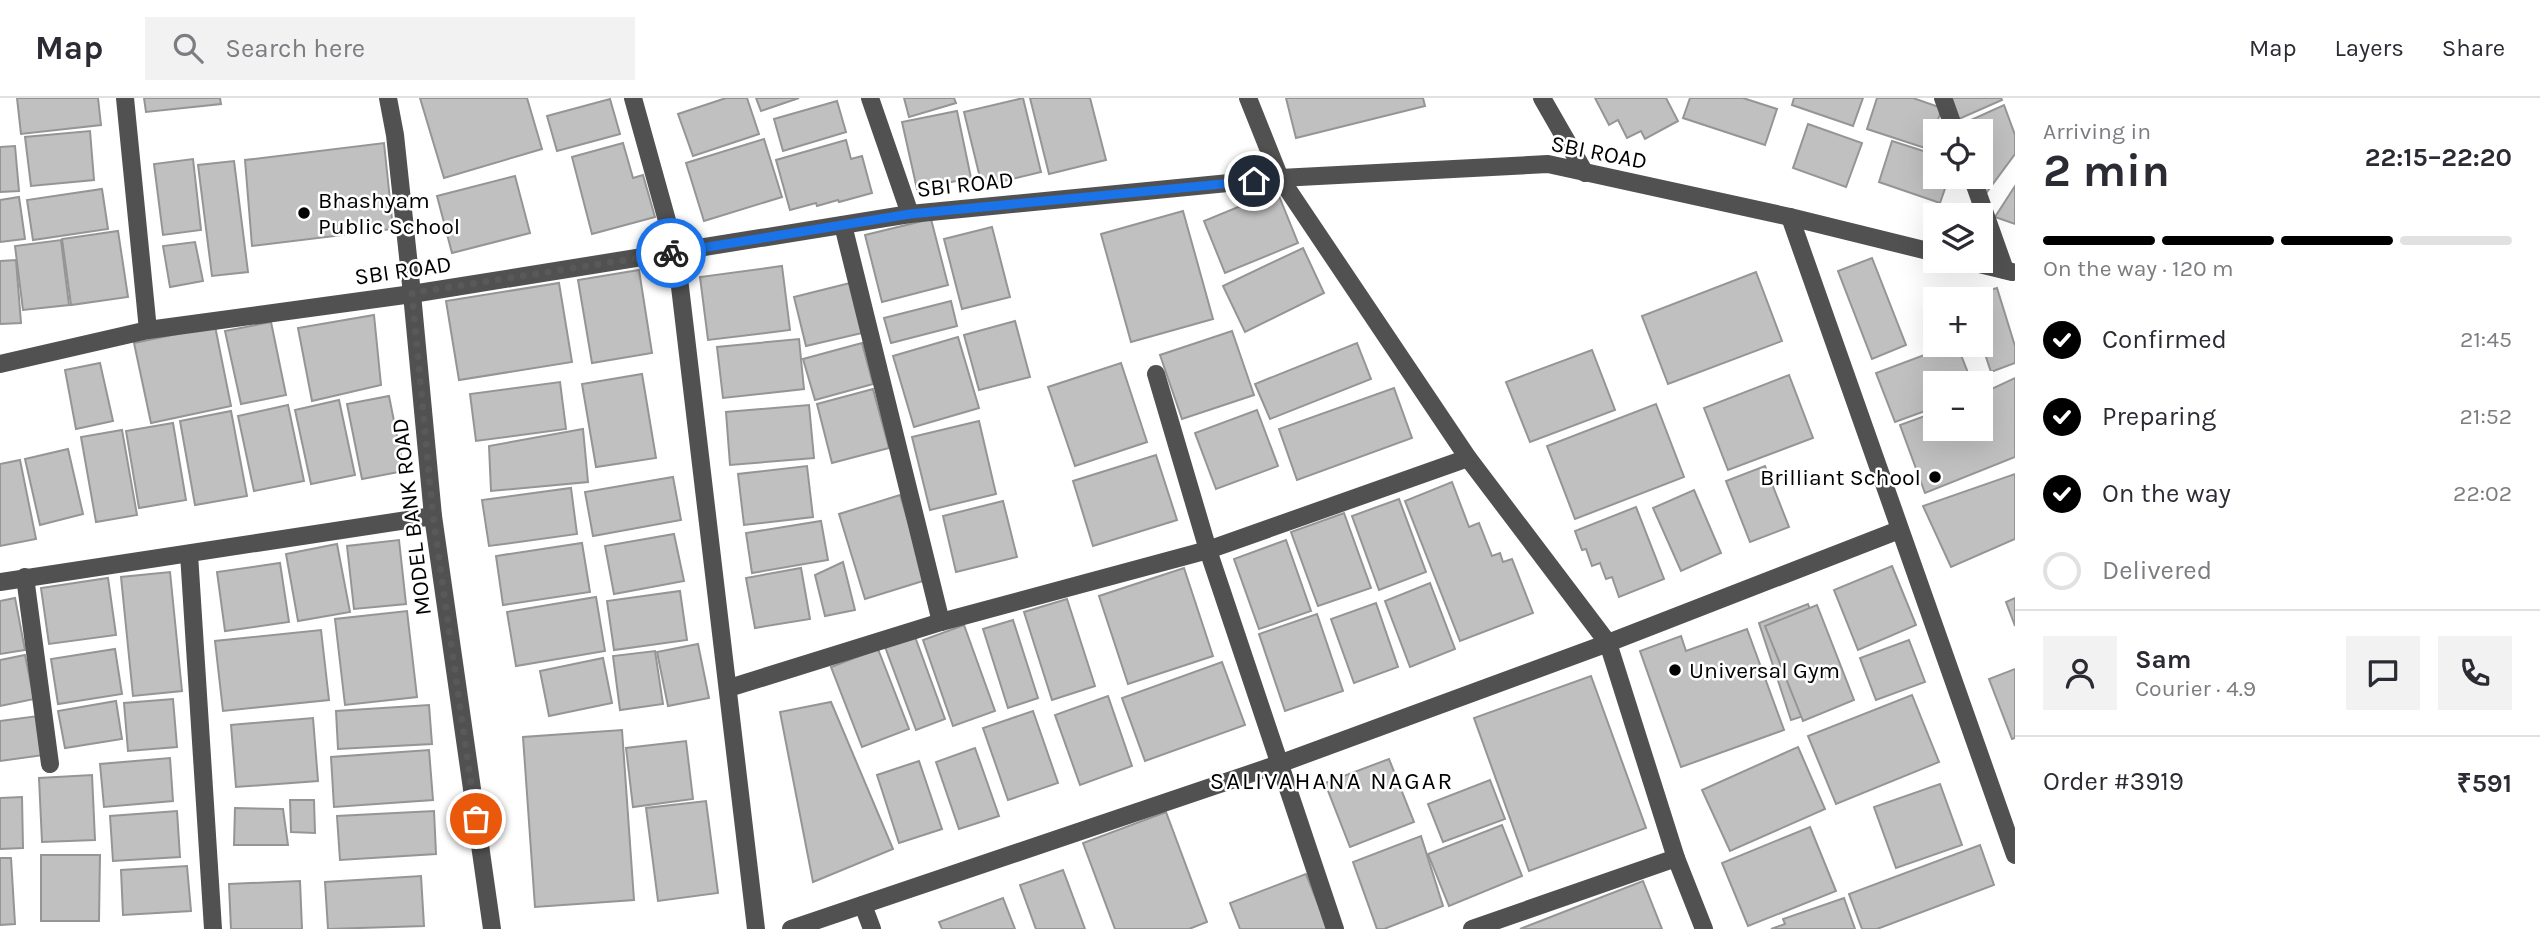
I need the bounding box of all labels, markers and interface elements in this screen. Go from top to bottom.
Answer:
search box [145,17,635,80]
text: Map [35,29,103,67]
icon: search [169,29,207,67]
text: Search here [225,33,365,64]
text: Map [2249,34,2297,62]
text: Layers [2335,34,2404,62]
text: Share [2442,34,2505,62]
text: Arriving in [2043,118,2151,145]
map controls [1923,119,1993,441]
button: locate [1923,119,1993,189]
street label: SBI ROAD [1549,130,1649,175]
text: 22:15–22:20 [2365,142,2512,173]
text: 2 min [2043,144,2170,198]
pin [1224,151,1284,211]
icon: home [1235,162,1273,200]
street label: SBI ROAD [915,166,1015,203]
place label: Bhashyam Public School [318,187,460,240]
button: layers [1923,203,1993,273]
marker: Bhashyam Public School [296,205,312,221]
courier [636,218,706,288]
icon: bike [652,234,690,272]
street label: SBI ROAD [353,250,453,291]
text: On the way · 120 m [2043,255,2234,282]
button: + [1923,287,1993,357]
icon: check [2043,321,2081,359]
text: Confirmed [2102,324,2227,355]
text: 21:45 [2460,326,2512,353]
button: − [1923,371,1993,441]
icon: check [2043,398,2081,436]
text: Preparing [2102,401,2216,432]
text: 21:52 [2459,403,2512,430]
street label: MODEL BANK ROAD [386,417,437,617]
place label: Brilliant School [1760,464,1921,491]
marker: Brilliant School [1927,469,1943,485]
icon: check [2043,475,2081,513]
text: On the way [2102,478,2231,509]
text: 22:02 [2453,480,2512,507]
text: Delivered [2102,555,2212,586]
button: person [2043,636,2117,710]
button: chat [2346,636,2420,710]
button: phone [2438,636,2512,710]
text: Sam [2135,644,2191,675]
place label: Universal Gym [1689,657,1840,684]
marker: Universal Gym [1667,662,1683,678]
text: Courier · 4.9 [2135,675,2256,702]
text: Order #3919 [2043,766,2184,797]
district label: SALIVAHANA NAGAR [1210,767,1454,795]
text: ₹591 [2457,768,2512,799]
pin [446,789,506,849]
icon: bag [457,800,495,838]

